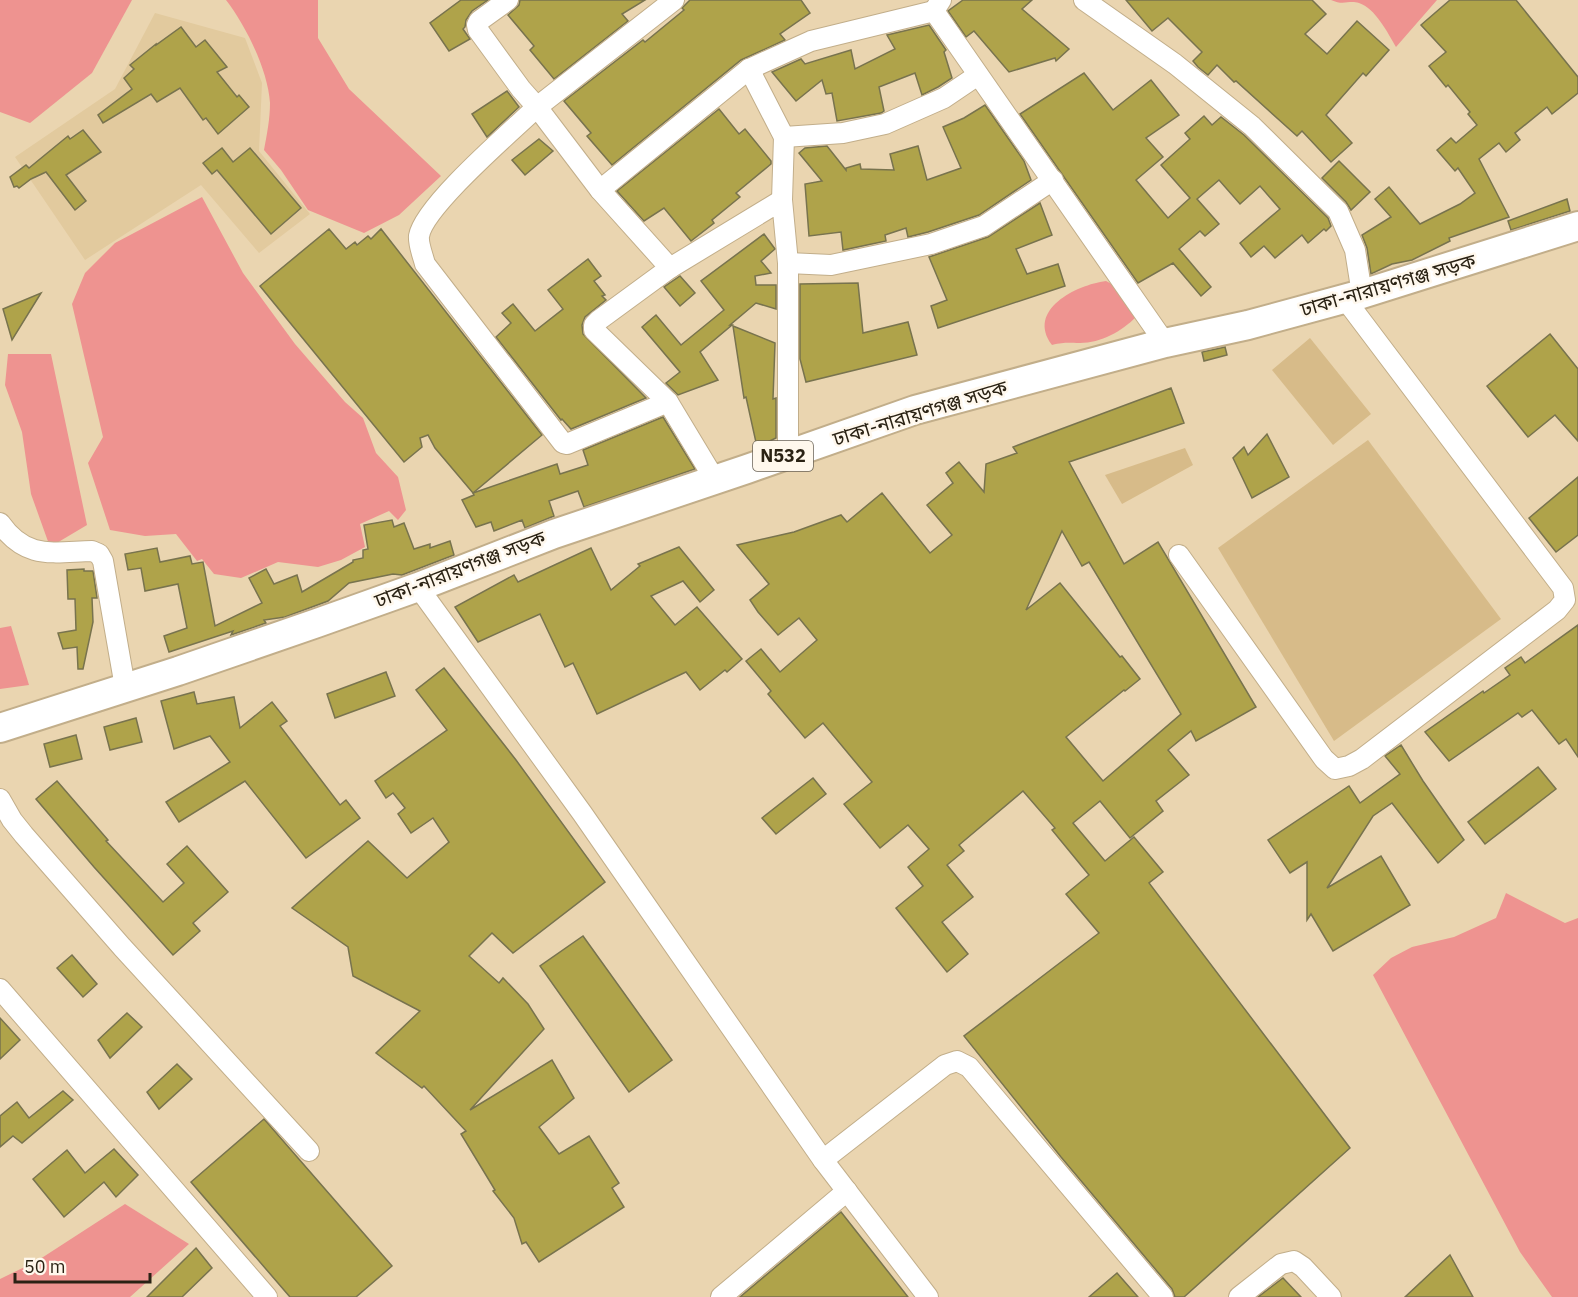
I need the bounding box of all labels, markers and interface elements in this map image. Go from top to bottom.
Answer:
street label: ঢাকা-নারায়ণগঞ্জ সড়ক [1296,246,1479,323]
street label: ঢাকা-নারায়ণগঞ্জ সড়ক [828,373,1011,452]
road number: N532 [753,441,813,471]
street label: ঢাকা-নারায়ণগঞ্জ সড়ক [370,523,550,614]
scale bar [15,1246,150,1284]
text: 50 m [24,1255,66,1278]

